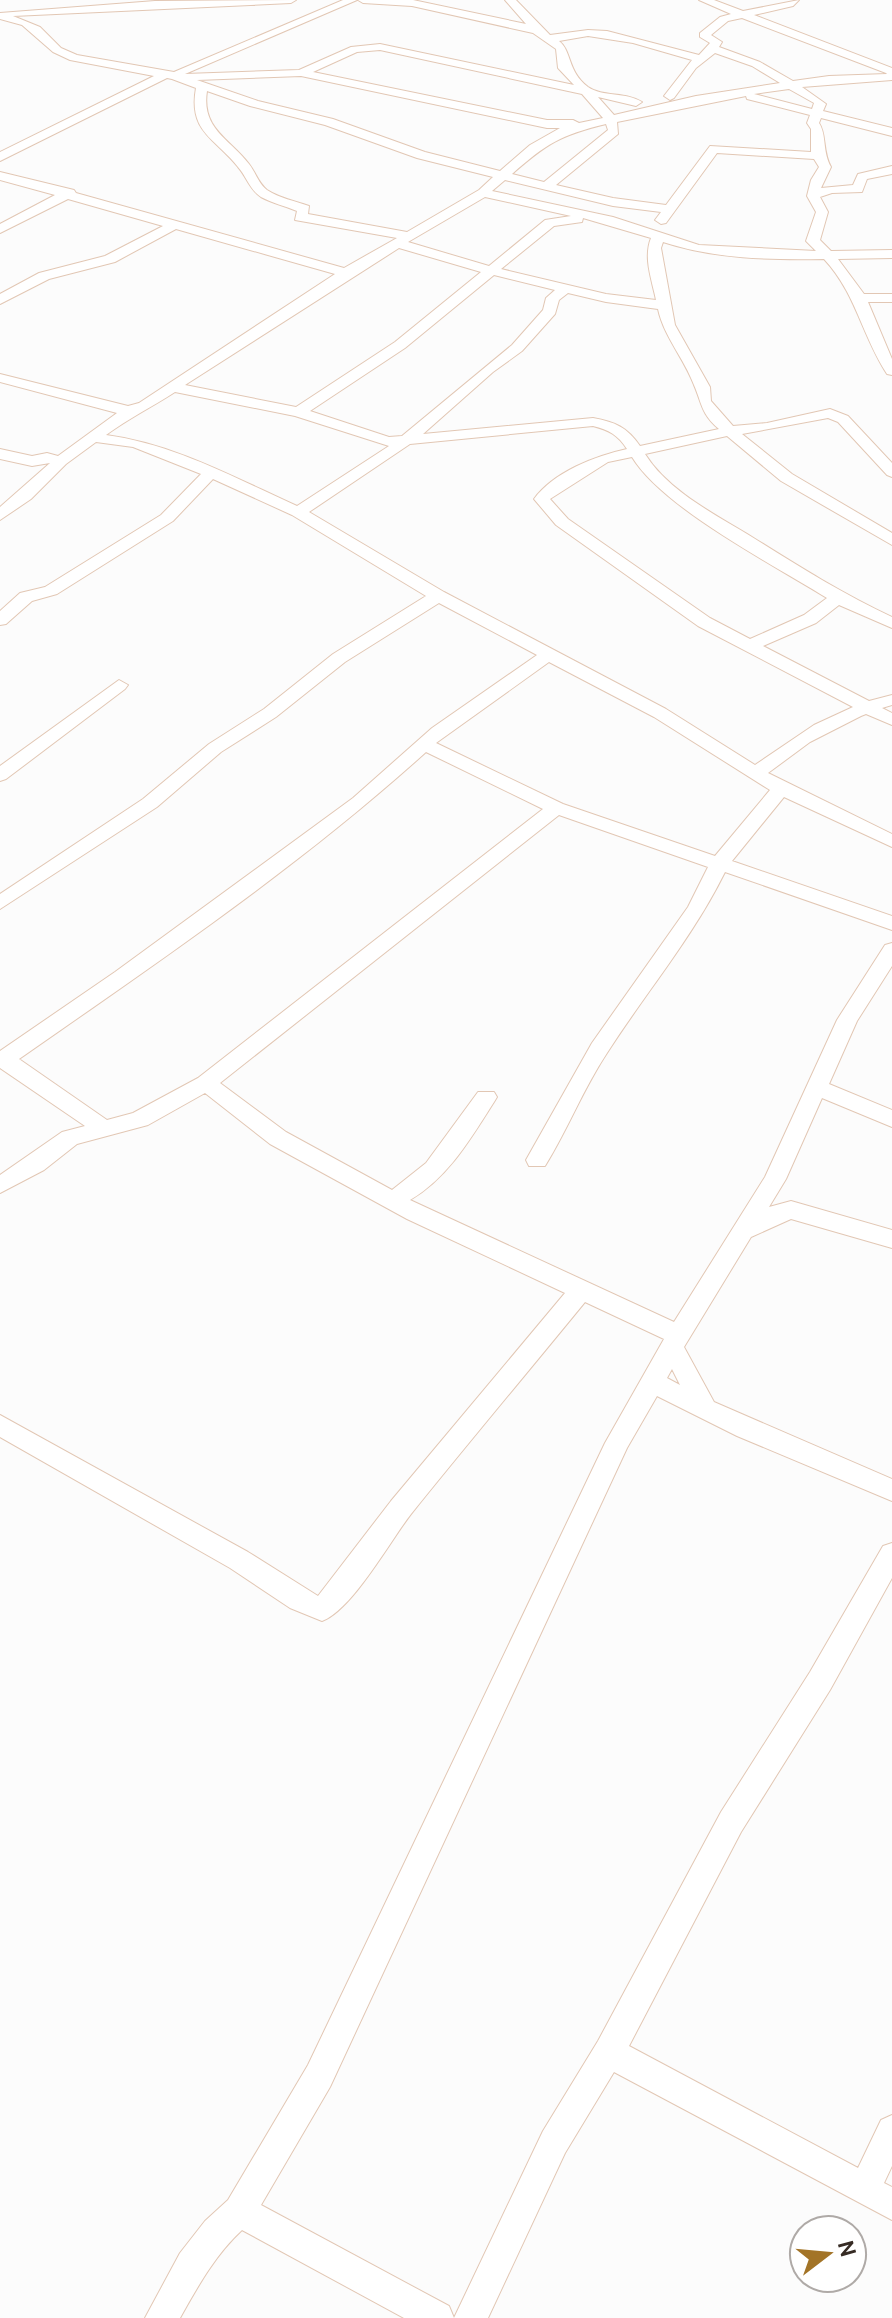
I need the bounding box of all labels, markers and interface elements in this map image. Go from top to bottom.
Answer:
north arrow [788,2214,868,2294]
text: N [832,2237,862,2260]

